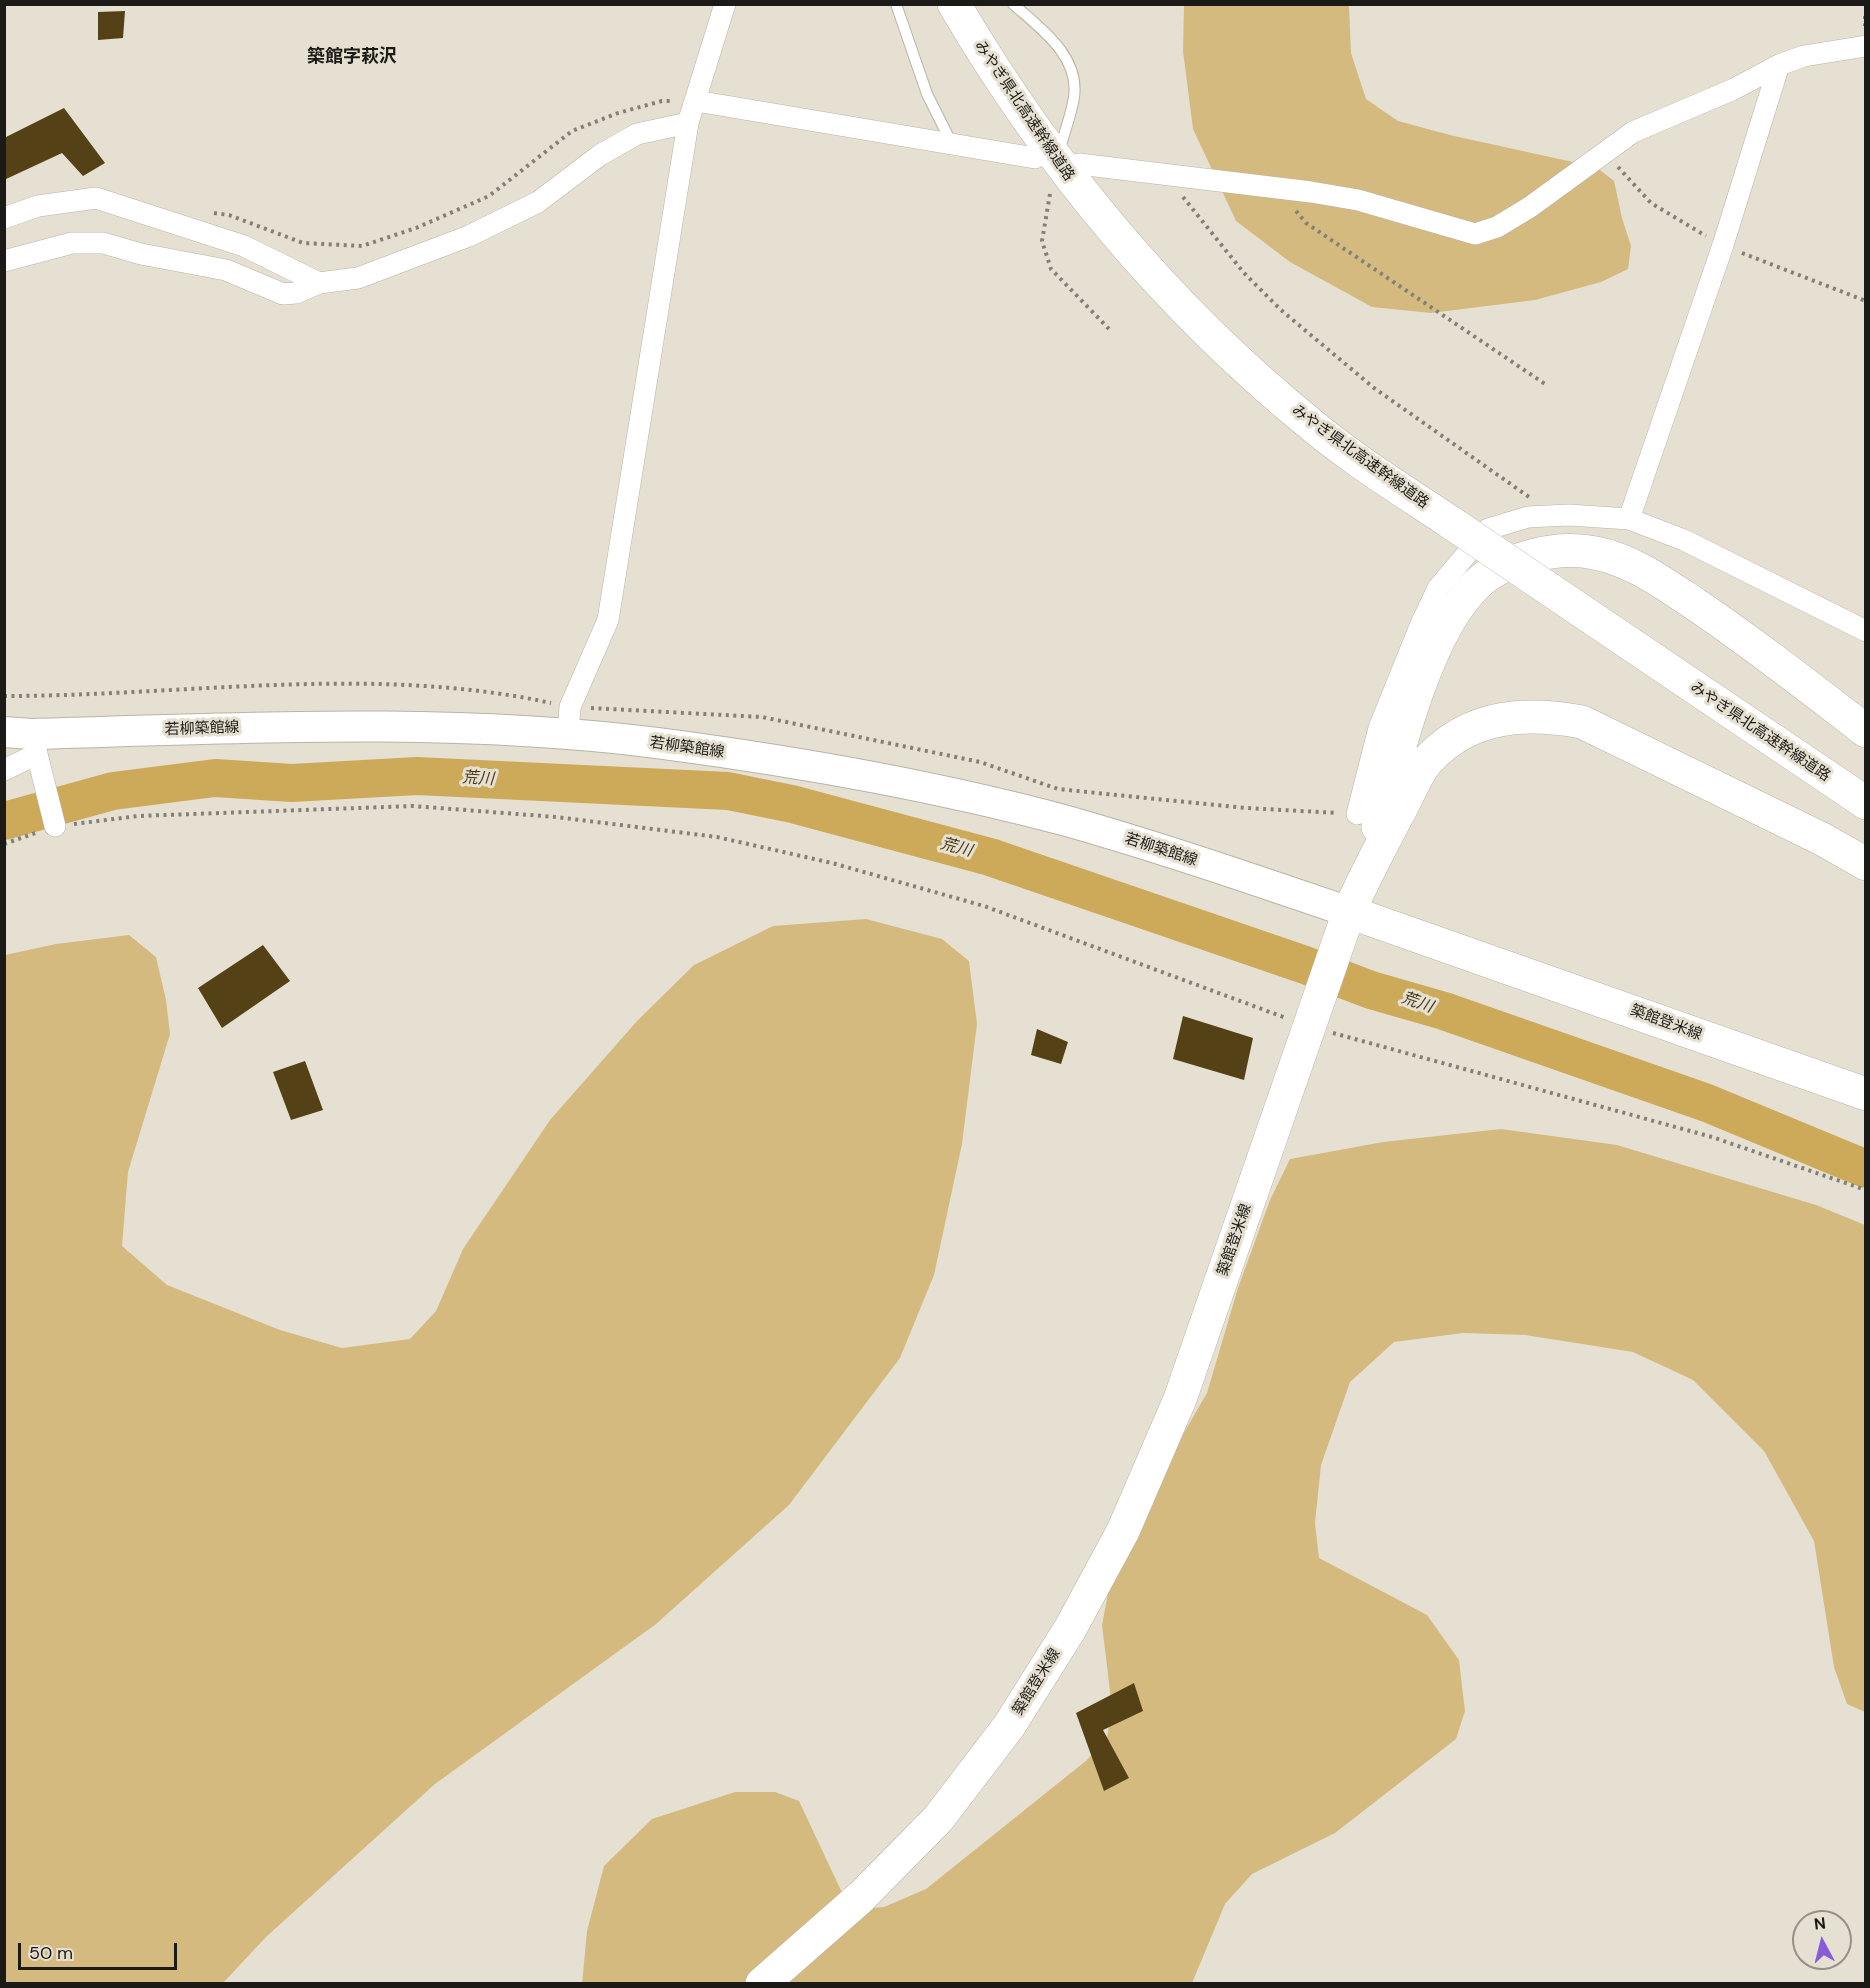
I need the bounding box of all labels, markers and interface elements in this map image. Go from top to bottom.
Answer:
street label: みやぎ県北高速幹線道路 [970,38,1078,184]
district label: 築館字萩沢 [307,46,397,68]
street label: みやぎ県北高速幹線道路 [1288,401,1432,513]
street label: みやぎ県北高速幹線道路 [1687,678,1833,786]
street label: 若柳築館線 [164,719,240,739]
street label: 若柳築館線 [649,734,725,762]
water label: 荒川 [462,769,494,789]
street label: 若柳築館線 [1123,830,1199,870]
water label: 荒川 [938,835,974,861]
water label: 荒川 [1399,989,1435,1017]
street label: 築館登米線 [1628,1002,1704,1044]
street label: 築館登米線 [1214,1202,1256,1278]
street label: 築館登米線 [1009,1645,1065,1719]
north arrow [1792,1910,1852,1970]
text: N [1813,1912,1827,1935]
scale bar [21,1931,180,1969]
text: 50 m [29,1941,73,1965]

